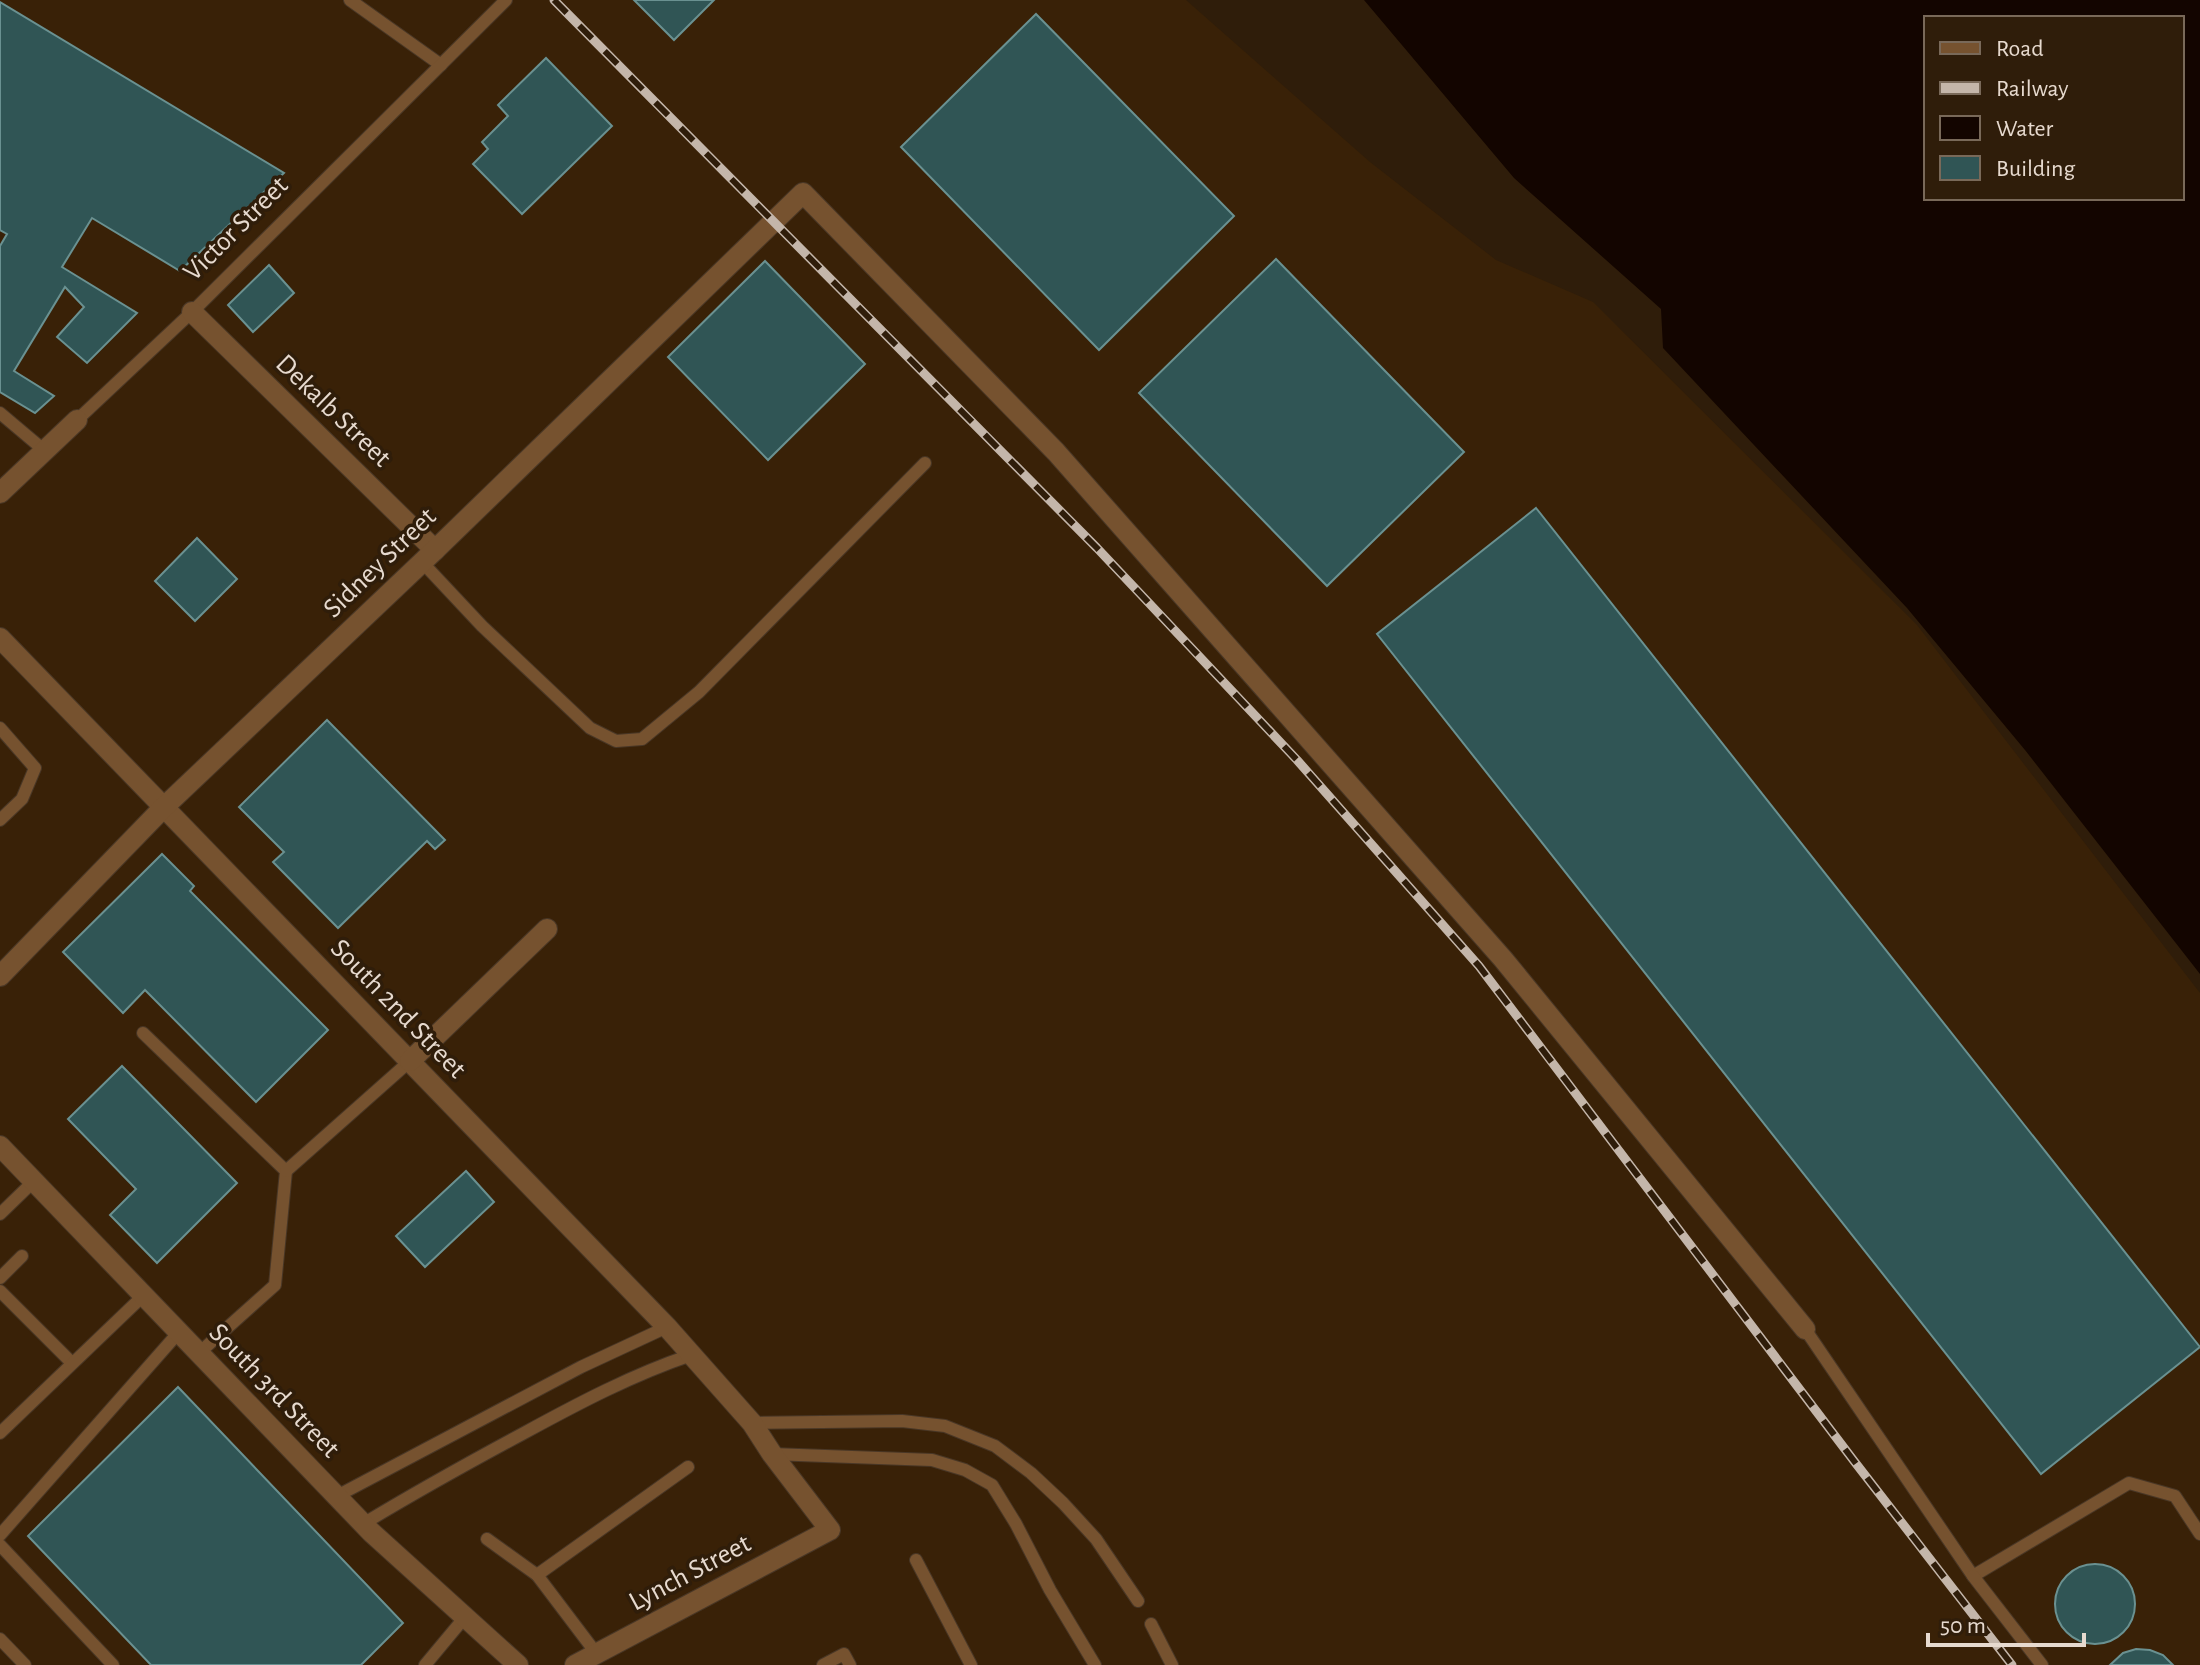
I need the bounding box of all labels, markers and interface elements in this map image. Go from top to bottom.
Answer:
legend [1924,16,2184,200]
text: Road [1996,37,2044,61]
text: Railway [1996,77,2068,101]
text: Water [1996,117,2054,141]
text: Building [1996,157,2075,181]
street label: Victor Street [178,171,294,287]
street label: Dekalb Street [270,350,396,473]
street label: Sidney Street [318,503,442,623]
street label: South 2nd Street [325,934,471,1084]
street label: South 3rd Street [203,1319,345,1463]
street label: Lynch Street [625,1529,755,1617]
scale bar [1928,1597,2084,1647]
text: 50 m [1940,1614,1986,1638]

